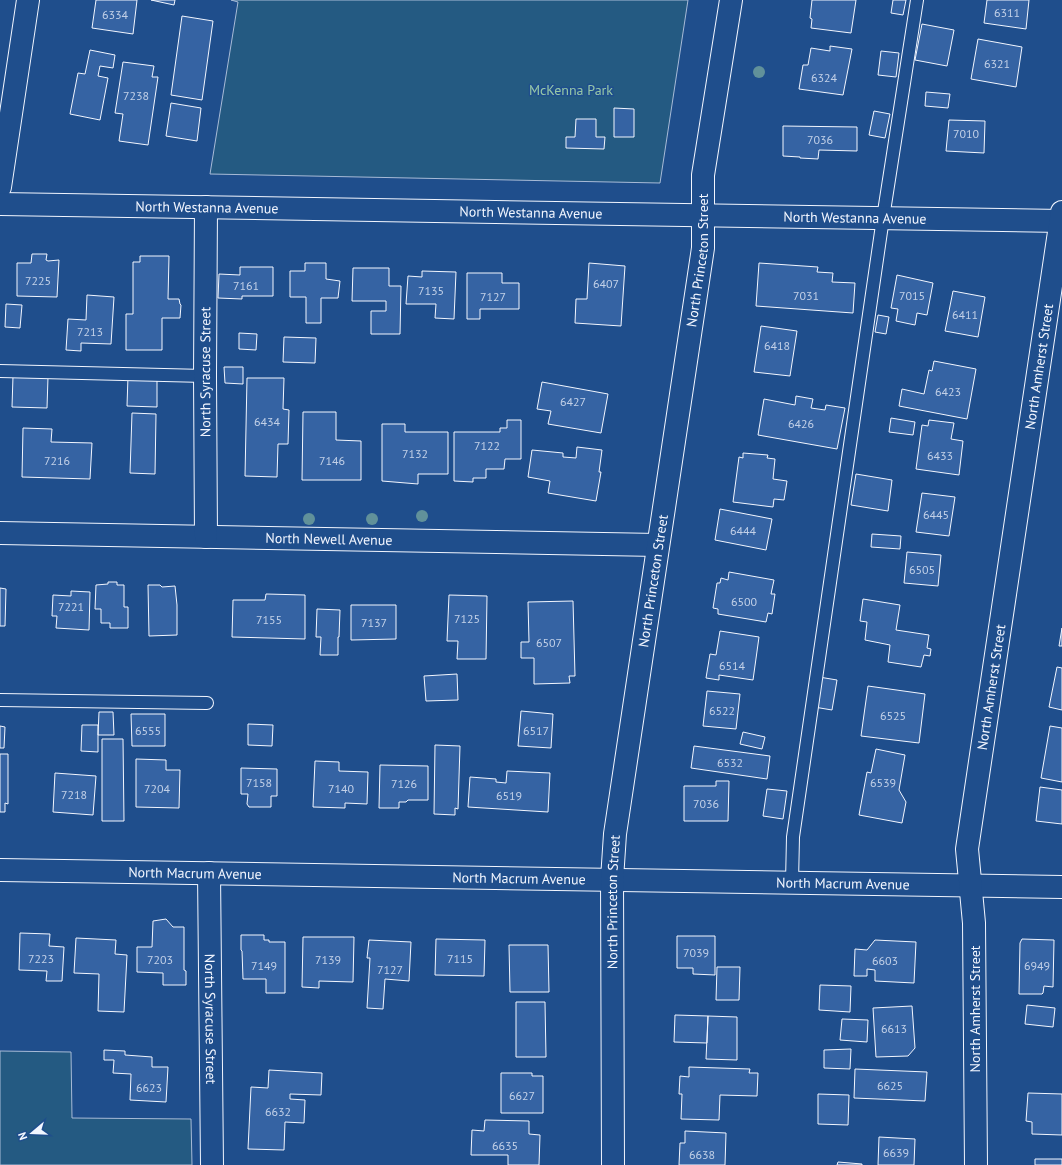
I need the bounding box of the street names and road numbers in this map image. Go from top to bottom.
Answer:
street label: North Princeton Street [682,193,712,328]
street label: North Westanna Avenue [135,197,279,217]
street label: North Westanna Avenue [459,202,603,223]
street label: North Westanna Avenue [783,208,927,228]
street label: North Amherst Street [1021,302,1057,431]
street label: North Syracuse Street [196,306,214,437]
street label: North Princeton Street [634,513,672,649]
street label: North Newell Avenue [265,529,393,549]
street label: North Amherst Street [973,623,1009,751]
street label: North Princeton Street [603,834,624,969]
street label: North Macrum Avenue [128,863,262,883]
street label: North Macrum Avenue [452,868,586,888]
street label: North Macrum Avenue [776,873,910,894]
street label: North Amherst Street [966,945,984,1073]
street label: North Syracuse Street [201,954,220,1085]

